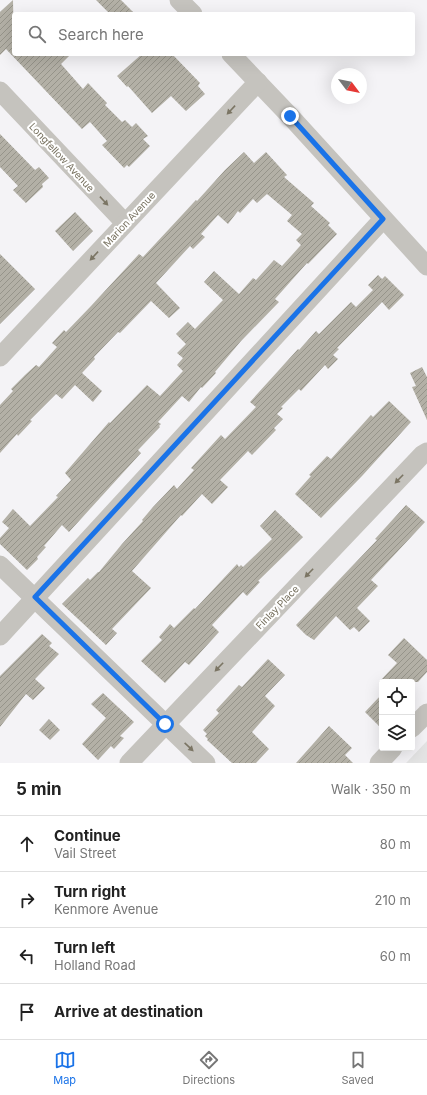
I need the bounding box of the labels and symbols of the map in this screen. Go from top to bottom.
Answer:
north arrow [331,68,367,104]
one-way arrow [226,105,236,115]
route end [281,107,299,125]
street label: Longfellow Avenue [27,120,97,194]
street label: Marion Avenue [100,189,158,249]
one-way arrow [99,196,108,206]
one-way arrow [90,251,99,261]
one-way arrow [394,474,404,484]
one-way arrow [304,568,314,578]
street label: Finlay Place [253,582,301,632]
one-way arrow [215,662,224,672]
route start [156,715,174,733]
one-way arrow [184,742,194,752]

